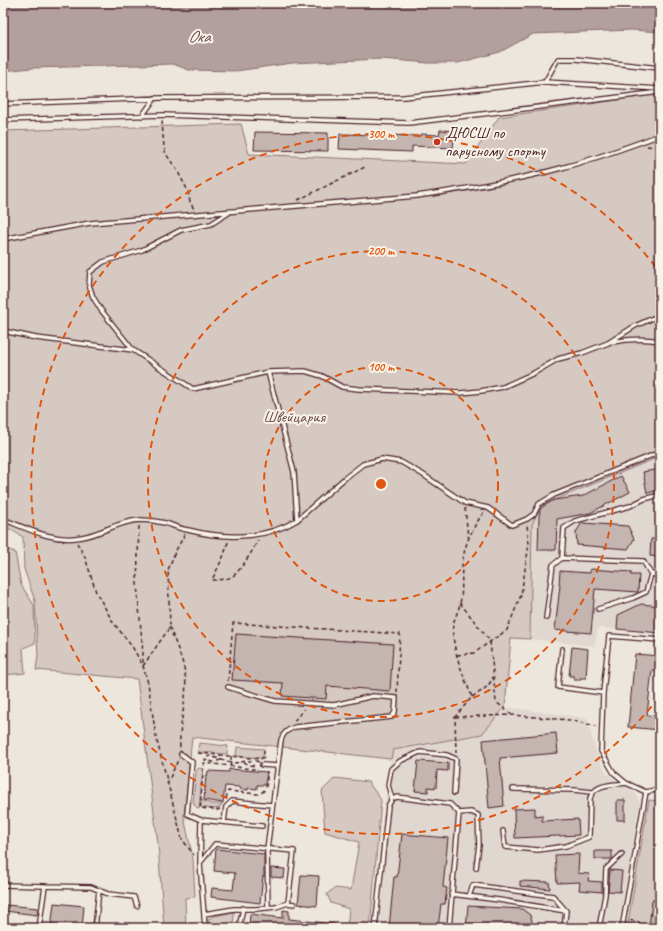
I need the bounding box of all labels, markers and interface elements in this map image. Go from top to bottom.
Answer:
water label: Ока [188,26,212,47]
place label: ДЮСШ по парусному спорту [445,123,546,161]
text: 300 m [368,126,395,142]
marker: ДЮСШ по парусному спорту [432,137,442,147]
text: 200 m [368,243,395,259]
text: 100 m [368,359,395,375]
park label: Швейцария [263,407,326,427]
centre of rings [374,477,388,491]

